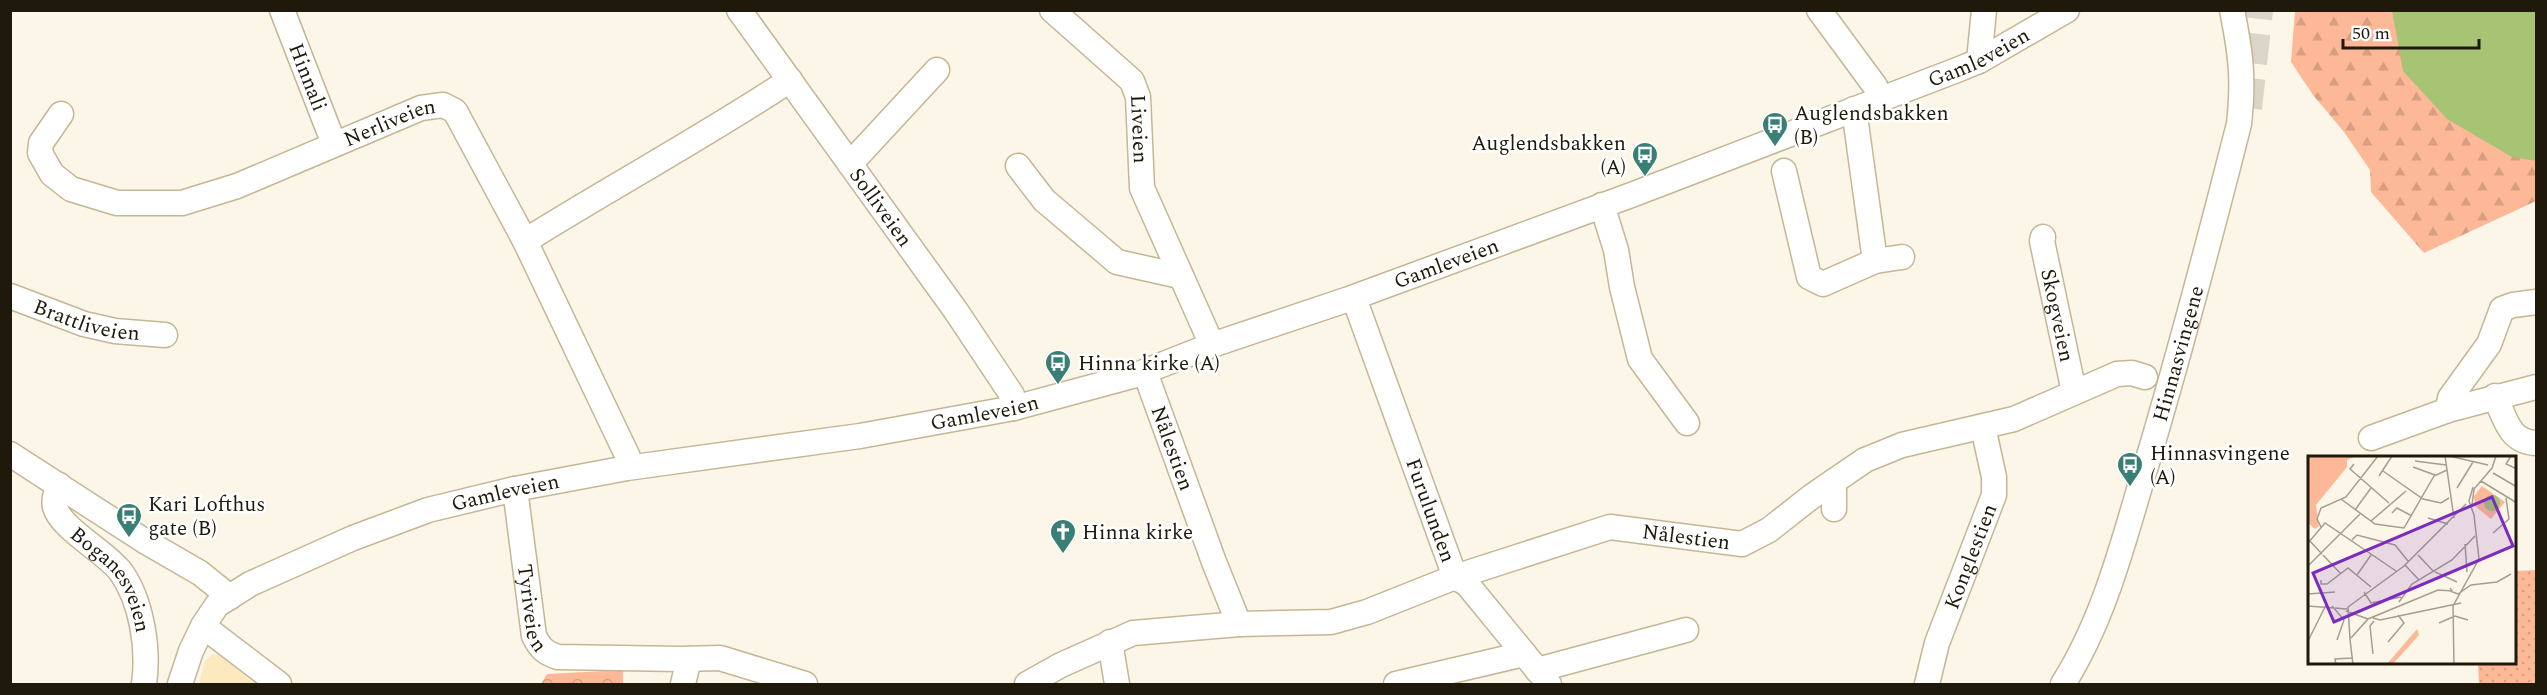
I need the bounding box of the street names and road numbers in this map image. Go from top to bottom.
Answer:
street label: Gamleveien [1923,20,2036,97]
street label: Hinnali [279,39,335,116]
street label: Nerliveien [339,91,438,156]
street label: Liveien [1121,94,1156,164]
street label: Solliveien [841,161,920,254]
street label: Gamleveien [1389,230,1504,298]
street label: Skogveien [2031,266,2082,365]
street label: Hinnasvingene [2145,282,2213,426]
street label: Brattliveien [29,291,141,350]
street label: Gamleveien [928,387,1043,440]
street label: Nålestien [1142,401,1202,495]
street label: Furulunden [1396,454,1463,567]
street label: Gamleveien [448,466,562,521]
street label: Konglestien [1936,499,2006,614]
street label: Nålestien [1640,516,1732,559]
street label: Boganesveien [62,519,158,635]
street label: Tyriveien [508,562,555,659]

